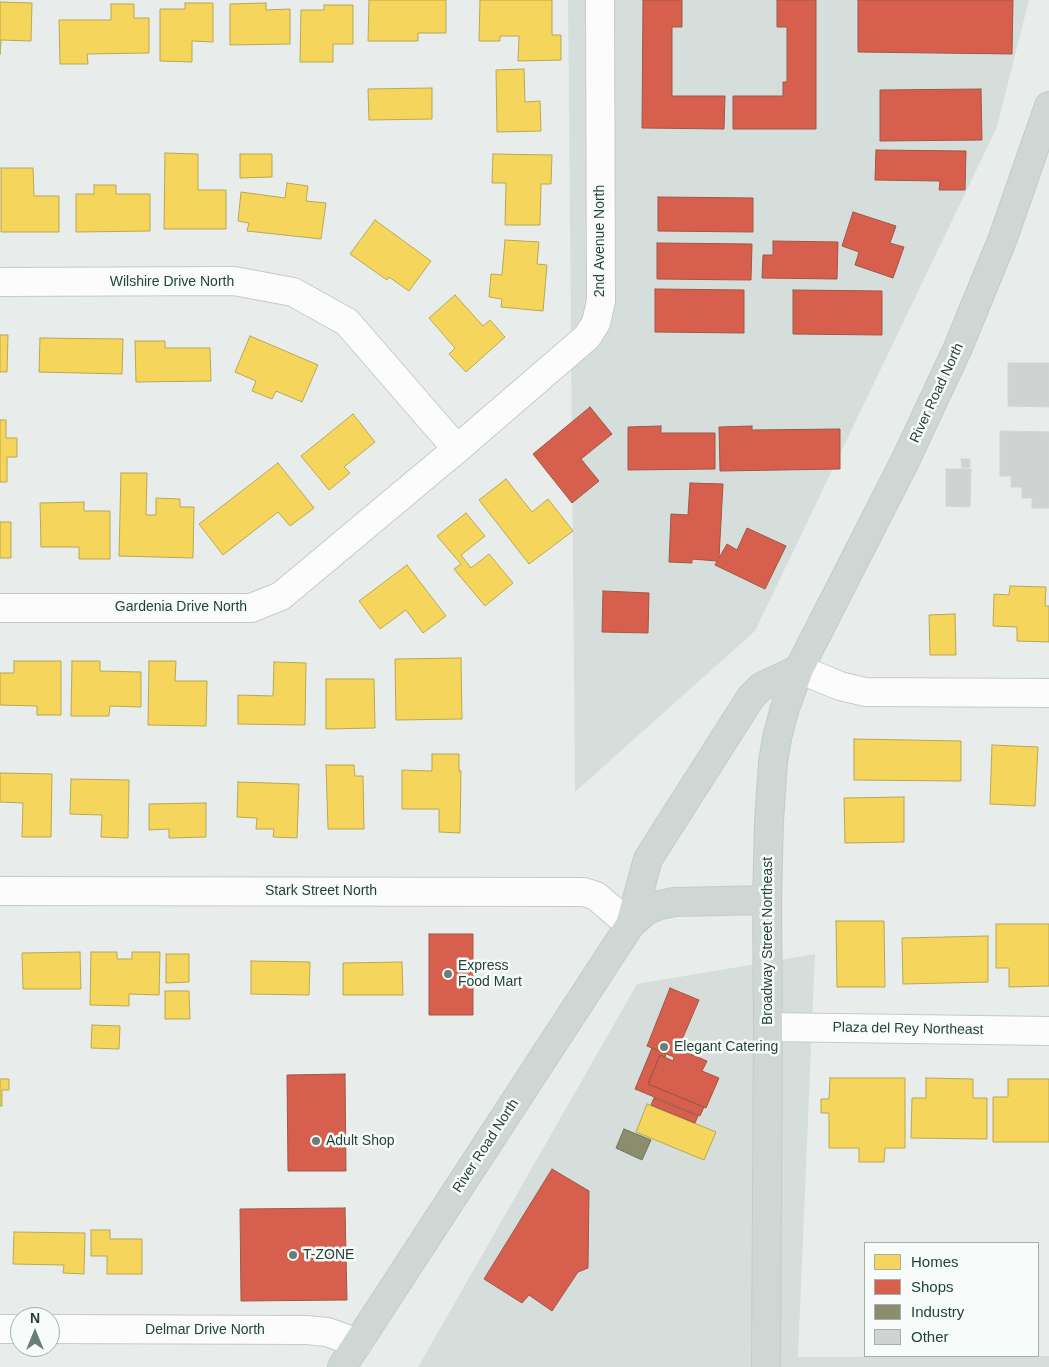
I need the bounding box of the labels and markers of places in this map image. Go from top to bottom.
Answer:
place label: Express Food Mart [458,958,522,990]
marker: Express Food Mart [442,968,454,980]
place label: Elegant Catering [674,1039,778,1055]
marker: Elegant Catering [658,1041,670,1053]
place label: Adult Shop [326,1133,394,1149]
marker: Adult Shop [310,1135,322,1147]
place label: T-ZONE [303,1247,354,1263]
marker: T-ZONE [287,1249,299,1261]

